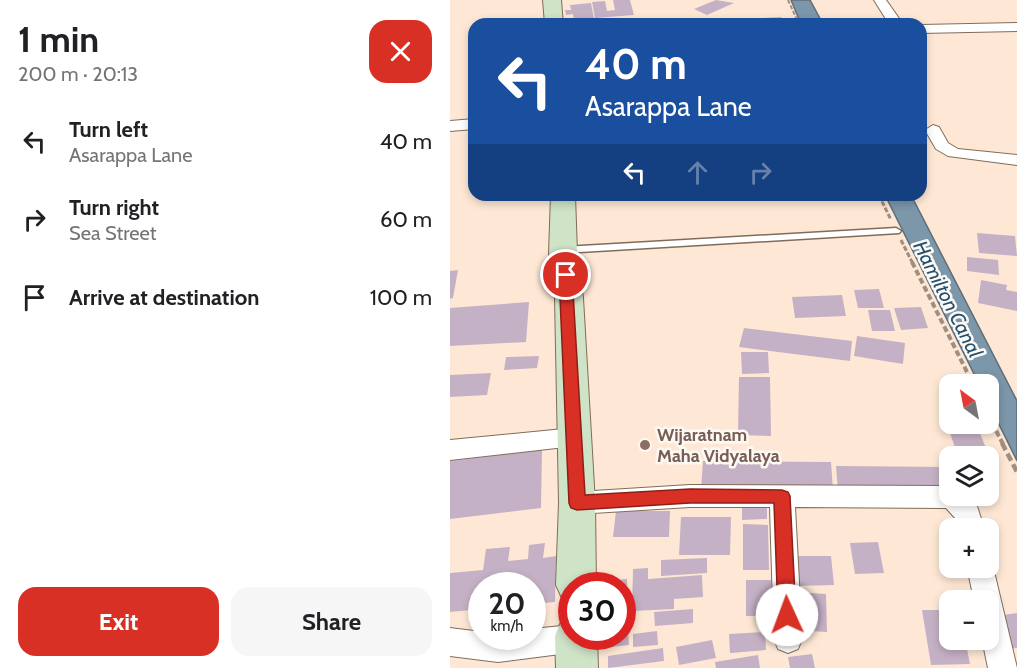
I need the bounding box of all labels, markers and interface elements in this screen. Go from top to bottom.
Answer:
text: 1 min [18,17,99,61]
button: close [369,20,432,83]
text: 40 m [585,38,687,90]
icon: left [486,42,564,120]
text: 200 m · 20:13 [18,62,138,86]
text: Asarappa Lane [585,90,752,123]
text: Turn left [69,116,148,143]
icon: left [18,125,51,158]
text: 40 m [380,128,432,155]
text: Asarappa Lane [69,143,192,167]
icon: left [618,156,651,189]
icon: ahead [681,156,714,189]
icon: right [744,156,777,189]
text: Turn right [69,194,159,221]
icon: right [18,203,51,236]
text: 60 m [380,206,432,233]
text: Sea Street [69,221,156,245]
water label: Hamilton Canal [908,237,988,362]
pin [540,249,591,300]
icon: arrive [549,258,582,291]
icon: arrive [18,281,51,314]
text: Arrive at destination [69,284,259,311]
text: 100 m [370,284,432,311]
north arrow [939,374,999,434]
map controls [939,374,999,650]
place label: Wijaratnam Maha Vidyalaya [657,424,780,467]
marker: Wijaratnam Maha Vidyalaya [638,438,652,452]
button: layers [939,446,999,506]
button: + [939,518,999,578]
speed limit sign: 30 [558,572,636,650]
position arrow [755,583,819,647]
text: 20 [488,585,526,622]
button: Exit [18,587,219,656]
button: Share [231,587,432,656]
button: − [939,590,999,650]
text: km/h [491,617,523,635]

